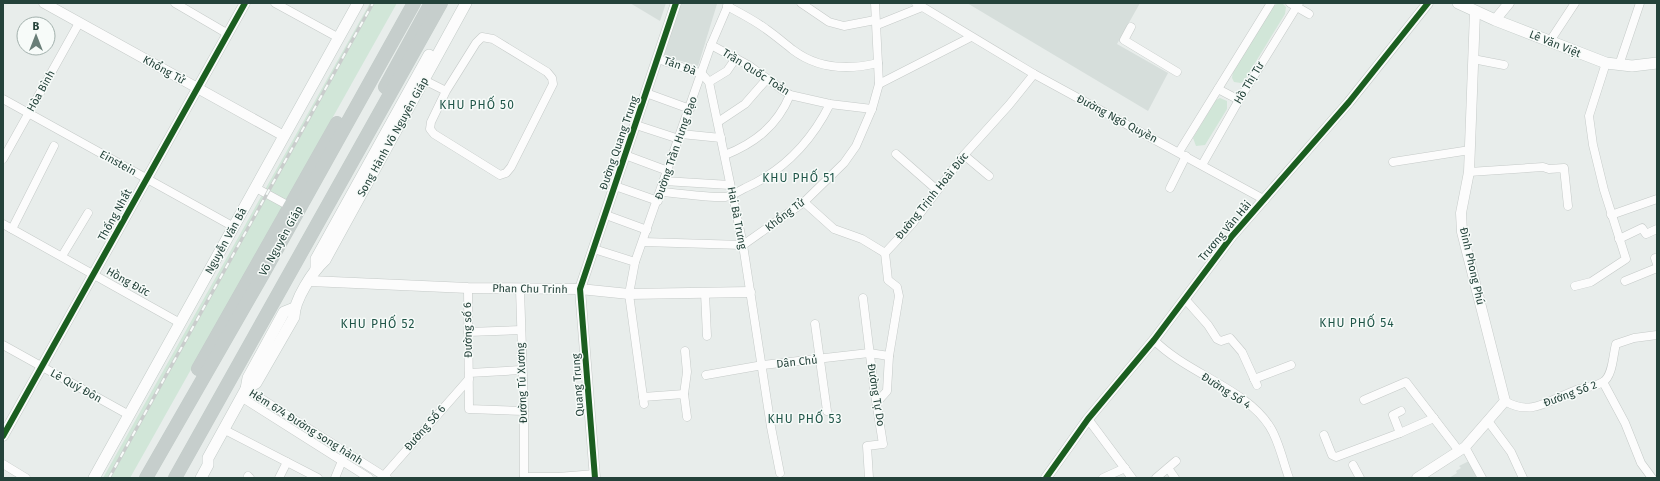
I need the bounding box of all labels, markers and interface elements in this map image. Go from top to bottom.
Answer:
north arrow [16,16,56,56]
text: B [33,20,40,33]
street label: Lê Văn Việt [1527,28,1583,60]
street label: Trần Quốc Toản [720,46,792,98]
street label: Khổng Tử [141,52,188,87]
street label: Tản Đà [662,54,698,78]
street label: Hồ Thị Tư [1231,59,1267,106]
street label: Hòa Bình [24,68,58,114]
street label: Song Hành Võ Nguyên Giáp [355,75,431,199]
street label: Đường Ngô Quyền [1074,92,1160,146]
street label: Đường Quang Trung [597,94,641,192]
district label: KHU PHỐ 50 [439,95,515,112]
street label: Đường Trần Hưng Đạo [652,95,700,201]
street label: Einstein [97,148,139,178]
street label: Đường Trịnh Hoài Đức [893,150,971,242]
district label: KHU PHỐ 51 [762,168,836,185]
street label: Hai Bà Trưng [725,186,749,251]
street label: Thống Nhất [95,187,135,243]
street label: Khổng Tử [762,195,808,234]
street label: Trương Văn Hải [1196,198,1254,264]
street label: Võ Nguyên Giáp [256,204,306,278]
street label: Nguyễn Văn Bá [202,206,250,276]
street label: Đình Phong Phú [1457,226,1487,306]
street label: Hồng Đức [104,265,152,299]
street label: Phan Chu Trinh [492,282,568,296]
street label: Đường số 6 [461,302,475,358]
district label: KHU PHỐ 54 [1319,313,1395,330]
district label: KHU PHỐ 52 [341,314,415,331]
street label: Đường Tú Xương [514,342,530,424]
street label: Quang Trung [569,353,587,417]
street label: Dân Chủ [776,353,818,371]
street label: Đường Tự Do [865,363,887,427]
street label: Lê Quý Đôn [48,367,104,405]
street label: Đường Số 4 [1199,370,1253,412]
street label: Đường Số 2 [1541,378,1599,410]
street label: Hẻm 674 Đường song hành [247,387,365,467]
street label: Đường Số 6 [402,402,449,454]
district label: KHU PHỐ 53 [768,409,842,426]

